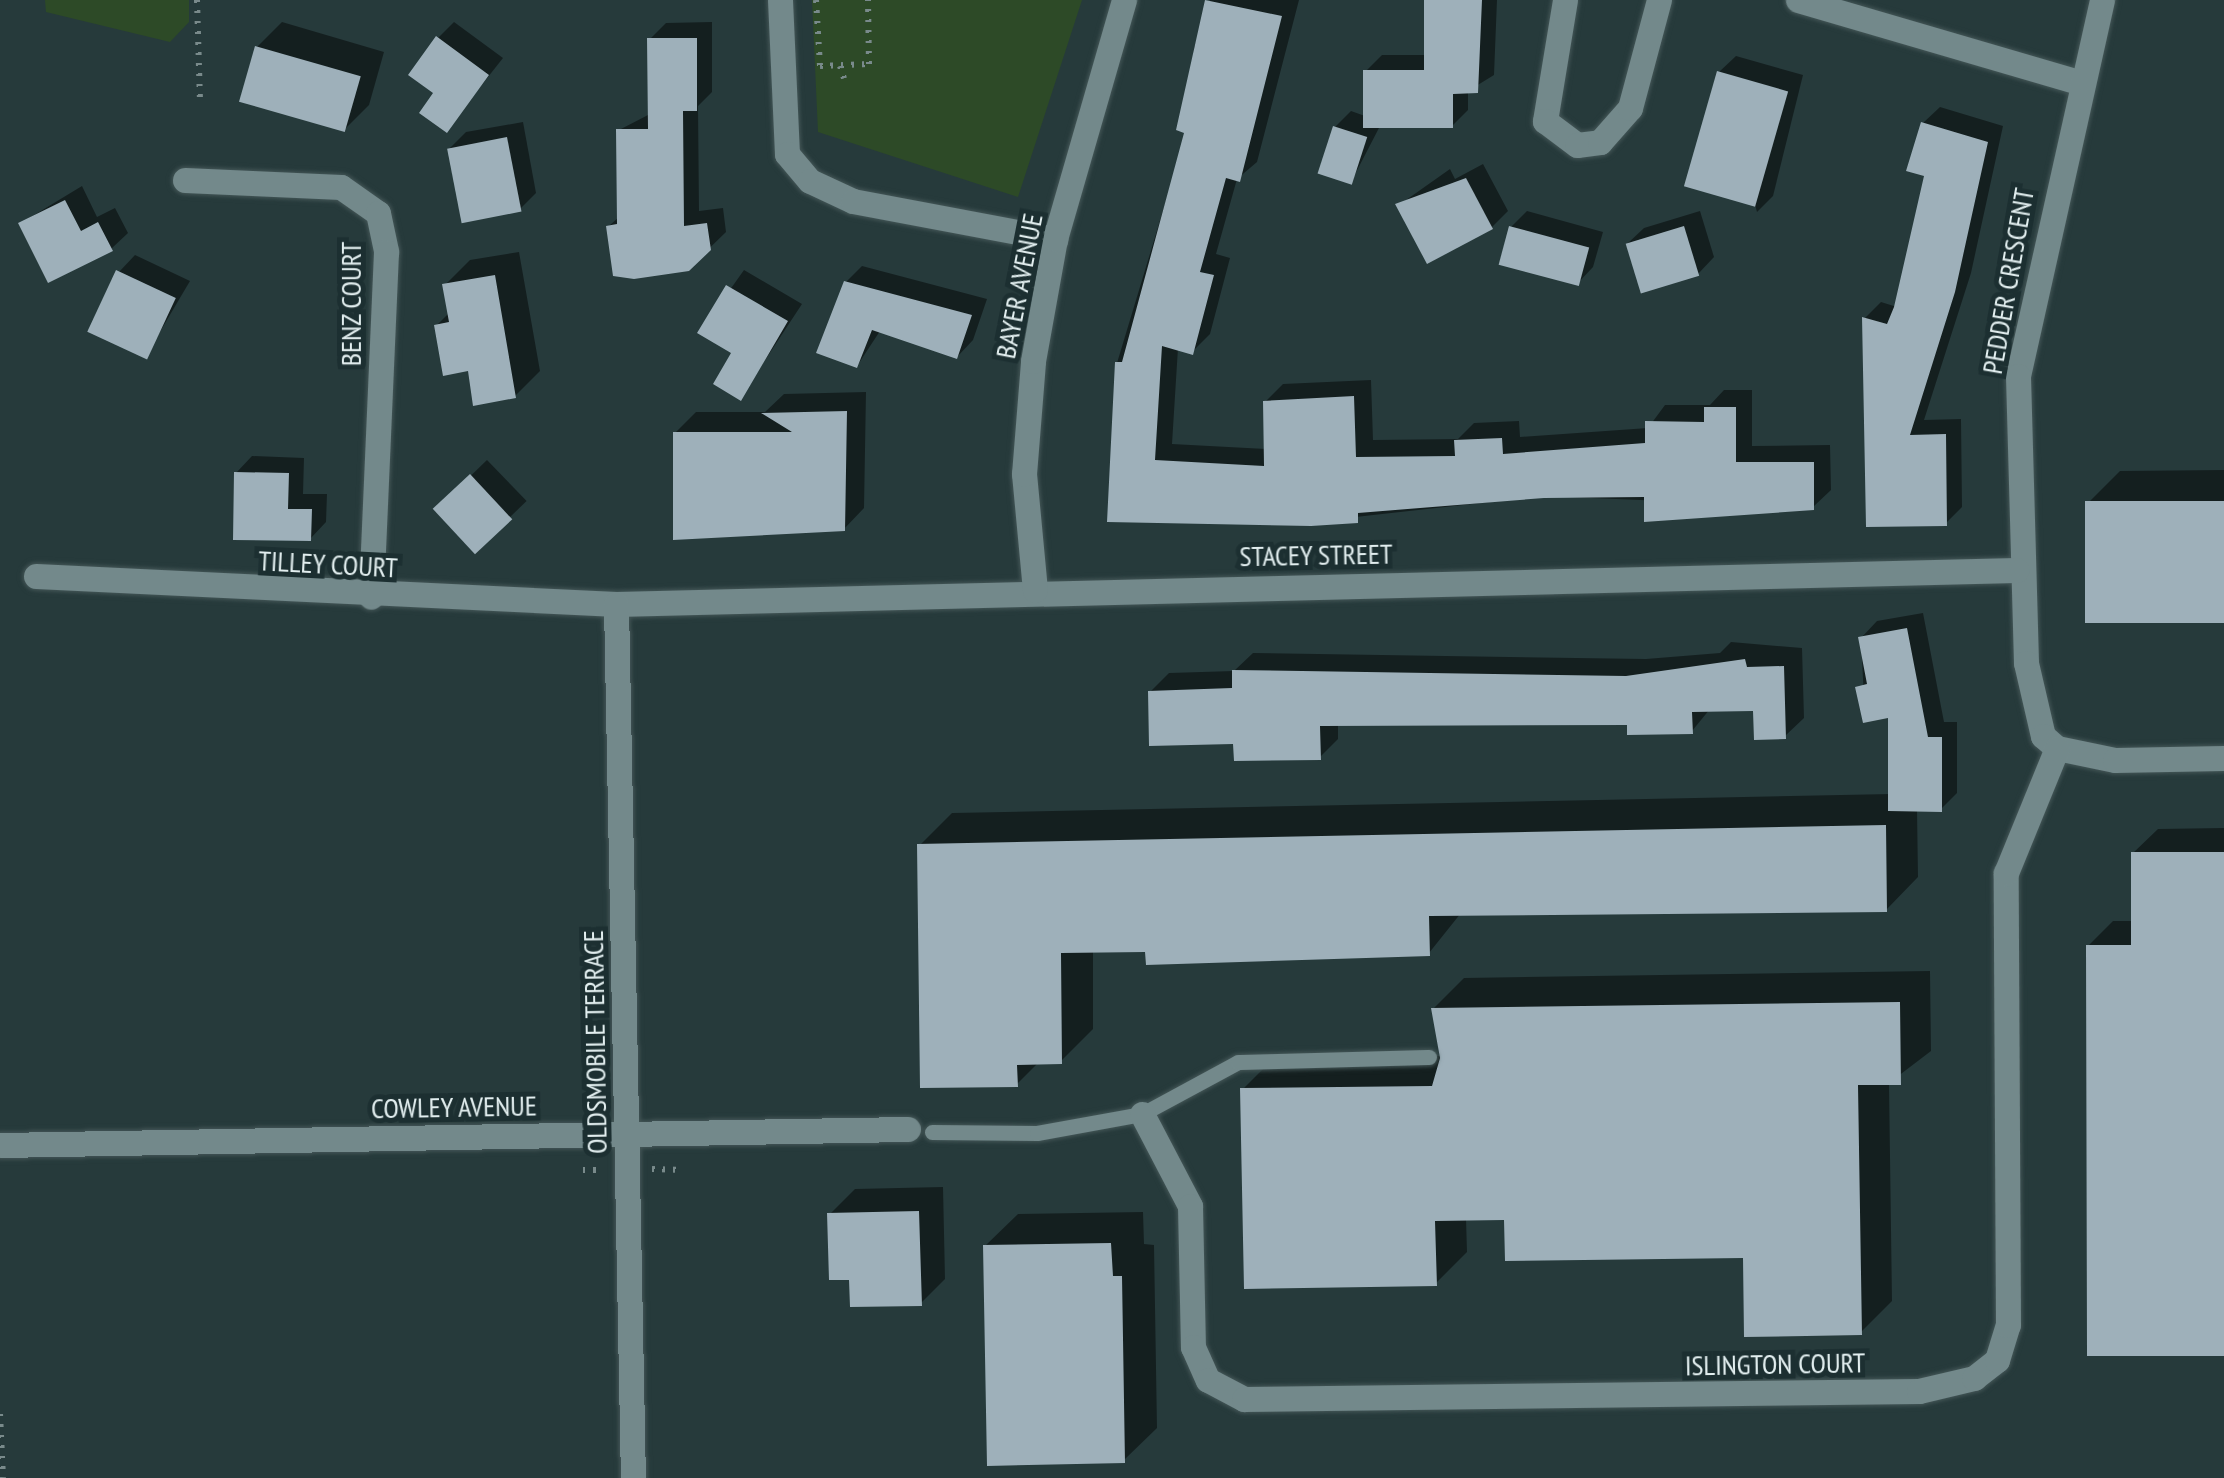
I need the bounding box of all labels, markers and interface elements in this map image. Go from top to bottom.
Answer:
street label: PEDDER CRESCENT [1975,185,2041,377]
street label: BAYER AVENUE [988,210,1050,362]
street label: BENZ COURT [334,241,368,367]
street label: STACEY STREET [1239,537,1393,573]
street label: TILLEY COURT [257,544,399,584]
street label: OLDSMOBILE TERRACE [576,930,614,1154]
street label: COWLEY AVENUE [370,1089,538,1125]
street label: ISLINGTON COURT [1685,1346,1865,1382]

